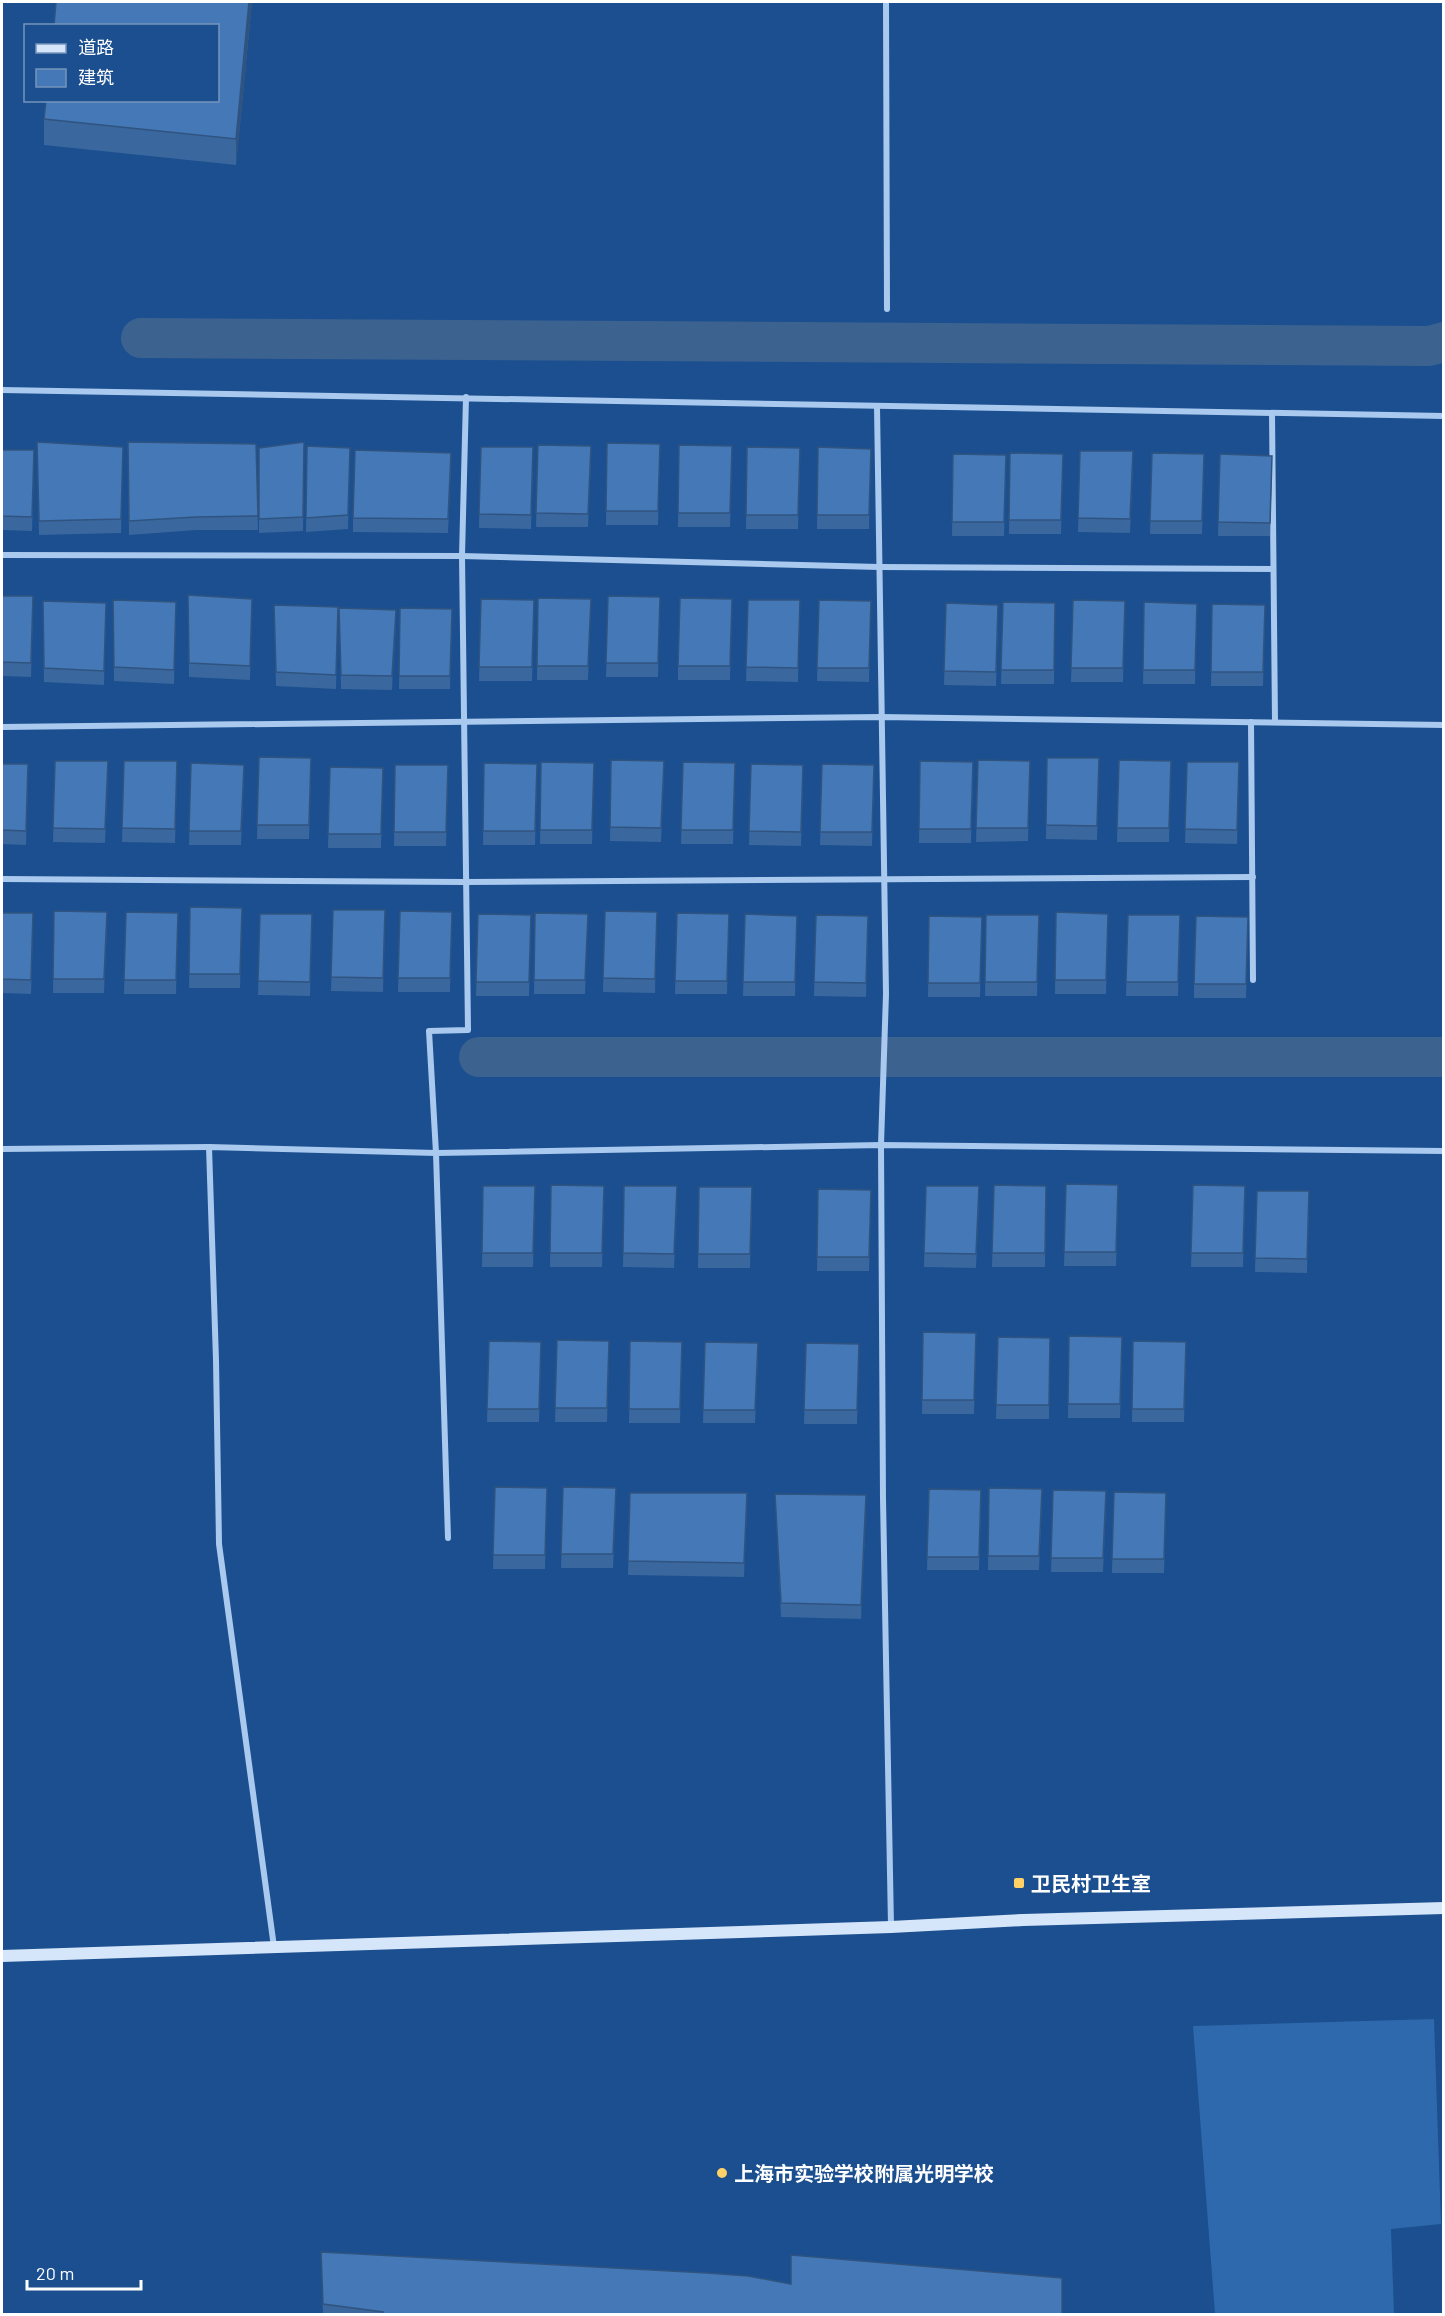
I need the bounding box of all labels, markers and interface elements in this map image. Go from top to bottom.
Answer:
legend [24,24,219,102]
text: 道路 [78,36,114,58]
text: 建筑 [78,66,114,88]
place label: 卫民村卫生室 [1031,1871,1151,1895]
marker: 卫民村卫生室 [1012,1876,1026,1890]
place label: 上海市实验学校附属光明学校 [734,2161,994,2185]
marker: 上海市实验学校附属光明学校 [715,2166,729,2180]
scale bar [27,2253,141,2291]
text: 20 m [36,2262,74,2284]

